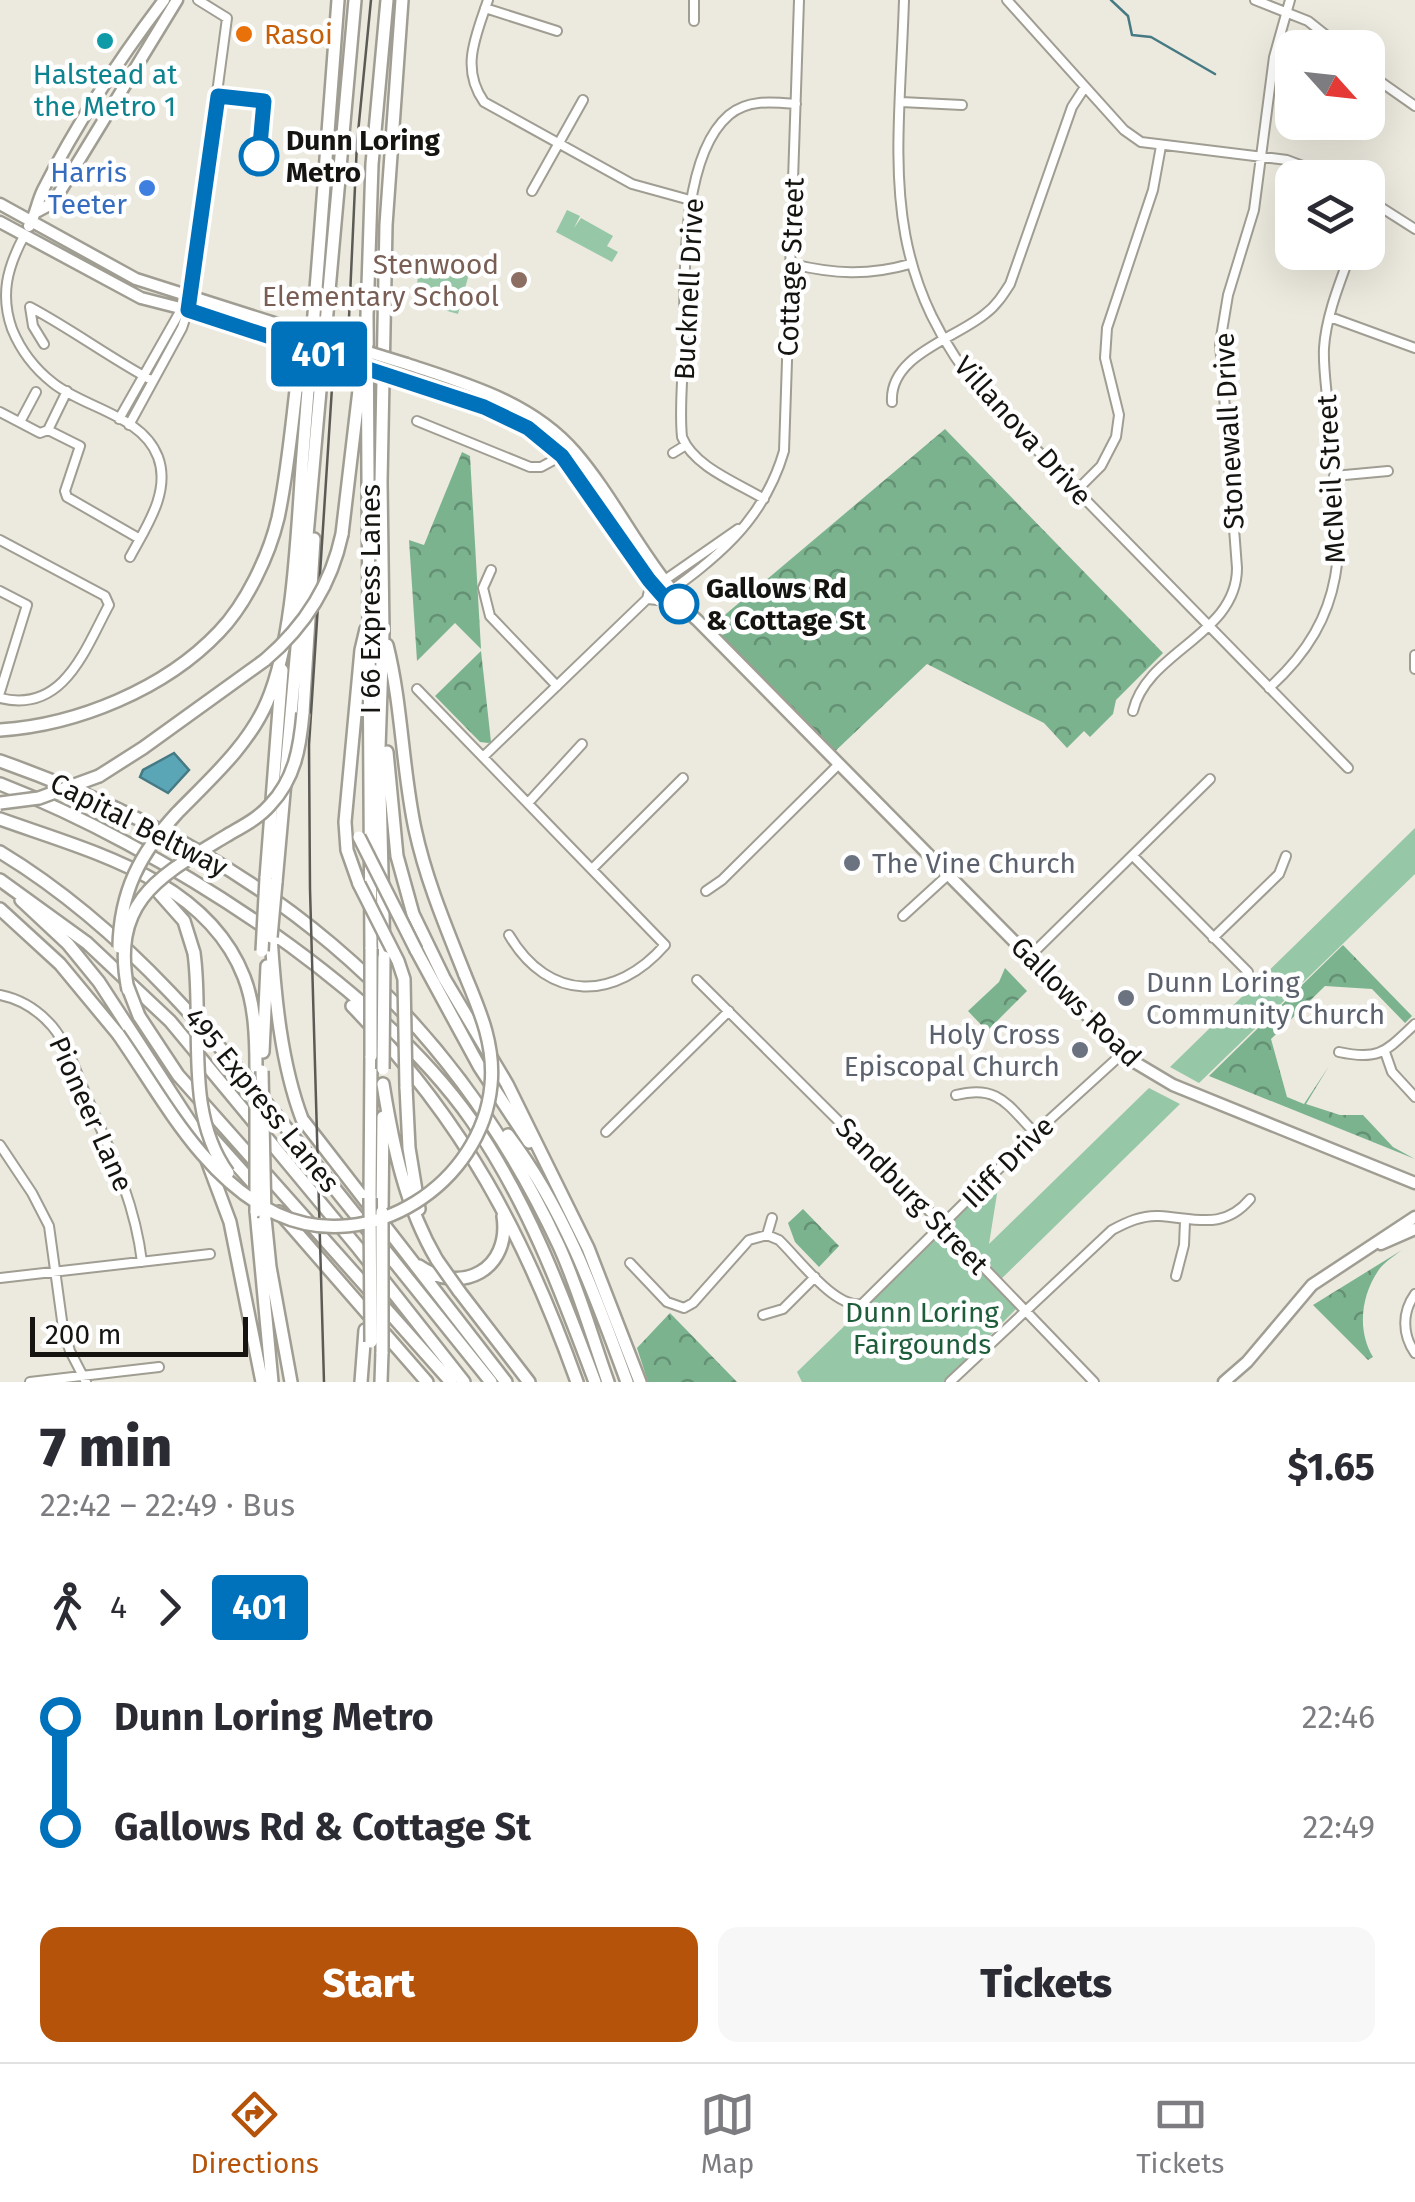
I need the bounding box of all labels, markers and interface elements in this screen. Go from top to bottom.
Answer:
place label: Rasoi [264,18,333,51]
marker: Rasoi [233,23,255,45]
marker: Halstead at the Metro 1 [94,30,116,52]
north arrow [1275,30,1385,140]
map controls [1275,30,1385,270]
place label: Halstead at the Metro 1 [33,58,178,123]
place label: Dunn Loring Metro [286,124,440,189]
marker: Dunn Loring Metro [240,137,278,175]
place label: Harris Teeter [48,156,127,221]
button: layers [1275,160,1385,270]
street label: Cottage Street [771,176,811,357]
marker: Harris Teeter [136,177,158,199]
street label: Bucknell Drive [668,197,710,381]
place label: Stenwood Elementary School [262,248,499,313]
marker: Stenwood Elementary School [508,269,530,291]
line badge: 401 [262,322,376,386]
street label: Stonewall Drive [1207,332,1251,530]
text: 401 [291,333,347,375]
street label: Villanova Drive [947,350,1099,512]
street label: McNeil Street [1310,393,1352,564]
street label: I 66 Express Lanes [354,484,387,714]
place label: Gallows Rd & Cottage St [706,572,867,637]
marker: Gallows Rd & Cottage St [660,585,698,623]
street label: Capital Beltway [45,766,233,884]
place label: The Vine Church [872,847,1076,880]
marker: The Vine Church [841,852,863,874]
street label: Gallows Road [1004,930,1148,1074]
place label: Dunn Loring Community Church [1146,966,1385,1031]
marker: Dunn Loring Community Church [1115,987,1137,1009]
street label: 495 Express Lanes [177,1001,347,1199]
place label: Holy Cross Episcopal Church [844,1018,1060,1083]
street label: Pioneer Lane [42,1031,140,1197]
marker: Holy Cross Episcopal Church [1069,1039,1091,1061]
street label: Iliff Drive [955,1109,1061,1215]
street label: Sandburg Street [829,1111,996,1282]
park label: Dunn Loring Fairgounds [845,1296,999,1361]
scale bar [30,1312,248,1356]
text: 200 m [45,1318,122,1351]
text: 7 min [40,1415,172,1481]
text: $1.65 [1288,1444,1375,1490]
text: 22:42 – 22:49 · Bus [40,1486,295,1524]
icon: walk [40,1580,95,1635]
icon: forward [142,1580,197,1635]
text: 401 [232,1586,288,1628]
text: 4 [110,1588,127,1626]
text: Dunn Loring Metro [114,1694,434,1740]
text: 22:46 [1302,1698,1375,1736]
text: Gallows Rd & Cottage St [114,1804,531,1850]
text: 22:49 [1303,1808,1375,1846]
button: Start [40,1927,698,2042]
button: Tickets [718,1927,1375,2042]
tab: Directions [191,2087,319,2180]
tab: Map [700,2087,755,2180]
tab: Tickets [1136,2087,1224,2180]

